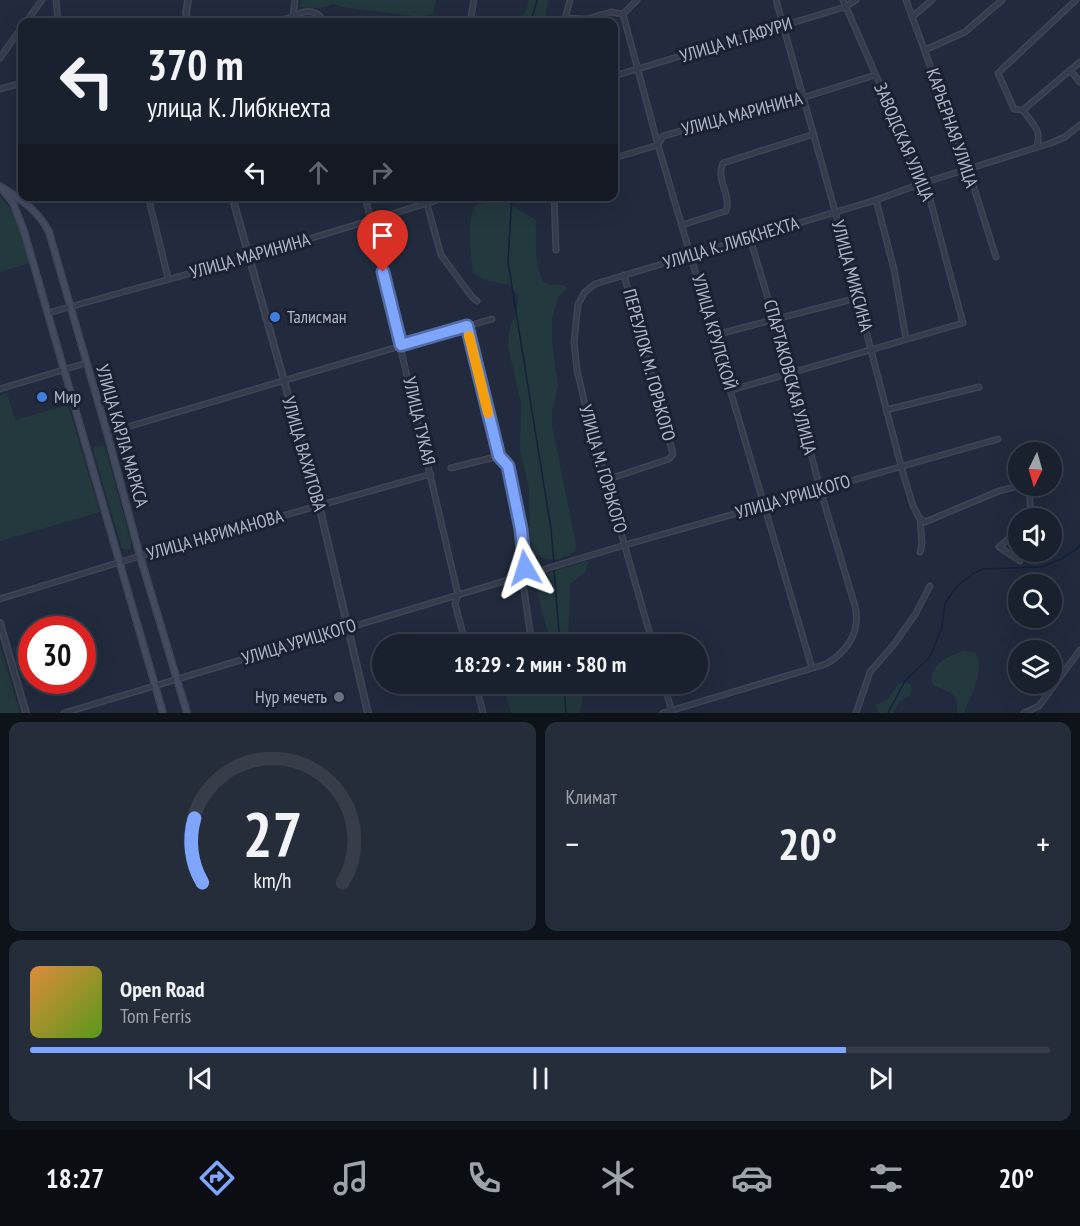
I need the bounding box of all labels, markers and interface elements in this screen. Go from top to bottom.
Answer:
street label: УЛИЦА М. ГАФУРИ [677,12,795,68]
text: 370 m [147,37,244,92]
icon: left [48,42,126,120]
street label: КАРЬЕРНАЯ УЛИЦА [921,65,984,191]
street label: ЗАВОДСКАЯ УЛИЦА [869,79,940,205]
street label: УЛИЦА МАРИНИНА [679,86,805,141]
text: улица К. Либкнехта [147,90,331,124]
icon: left [239,156,272,189]
icon: ahead [302,156,335,189]
icon: right [365,156,398,189]
pin [357,210,408,272]
street label: УЛИЦА К. ЛИБКНЕХТА [660,211,802,274]
street label: УЛИЦА МИКСИНА [827,218,879,335]
icon: arrive [366,219,399,252]
street label: УЛИЦА МАРИНИНА [187,227,313,284]
street label: УЛИЦА КРУПСКОЙ [687,271,742,392]
street label: ПЕРЕУЛОК М. ГОРЬКОГО [618,286,681,444]
street label: СПАРТАКОВСКАЯ УЛИЦА [759,297,822,457]
place label: Талисман [287,305,347,328]
marker: Талисман [268,310,282,324]
street label: УЛИЦА КАРЛА МАРКСА [91,362,154,510]
street label: УЛИЦА ТУКАЯ [398,375,441,467]
place label: Мир [54,385,81,408]
marker: Мир [35,390,49,404]
street label: УЛИЦА ВАХИТОВА [277,394,332,514]
street label: УЛИЦА М. ГОРЬКОГО [574,402,633,536]
north arrow [1008,442,1062,496]
map controls [1008,442,1062,694]
street label: УЛИЦА УРИЦКОГО [733,469,853,524]
street label: УЛИЦА НАРИМАНОВА [144,504,286,565]
button: sound [1008,508,1062,562]
position arrow [493,536,557,600]
button: search [1008,574,1062,628]
street label: УЛИЦА УРИЦКОГО [239,613,359,670]
speed limit sign: 30 [18,616,96,694]
button: layers [1008,640,1062,694]
text: 18:29 · 2 мин · 580 m [454,650,626,678]
place label: Нур мечеть [255,685,327,708]
marker: Нур мечеть [332,690,346,704]
text: Климат [566,784,617,810]
text: 27 [242,793,302,874]
text: 20° [778,814,837,872]
text: − [566,822,579,865]
text: + [1036,822,1050,865]
text: km/h [253,867,291,895]
text: Open Road [120,975,205,1003]
text: Tom Ferris [120,1003,191,1029]
icon: previous [184,1062,217,1095]
icon: pause [524,1062,557,1095]
icon: next [864,1062,897,1095]
icon: directions [196,1157,238,1199]
icon: music [330,1157,372,1199]
icon: phone [463,1157,505,1199]
icon: climate [597,1157,639,1199]
icon: car [731,1157,773,1199]
icon: filters [865,1157,907,1199]
text: 18:27 [46,1161,104,1195]
text: 20° [998,1161,1034,1195]

